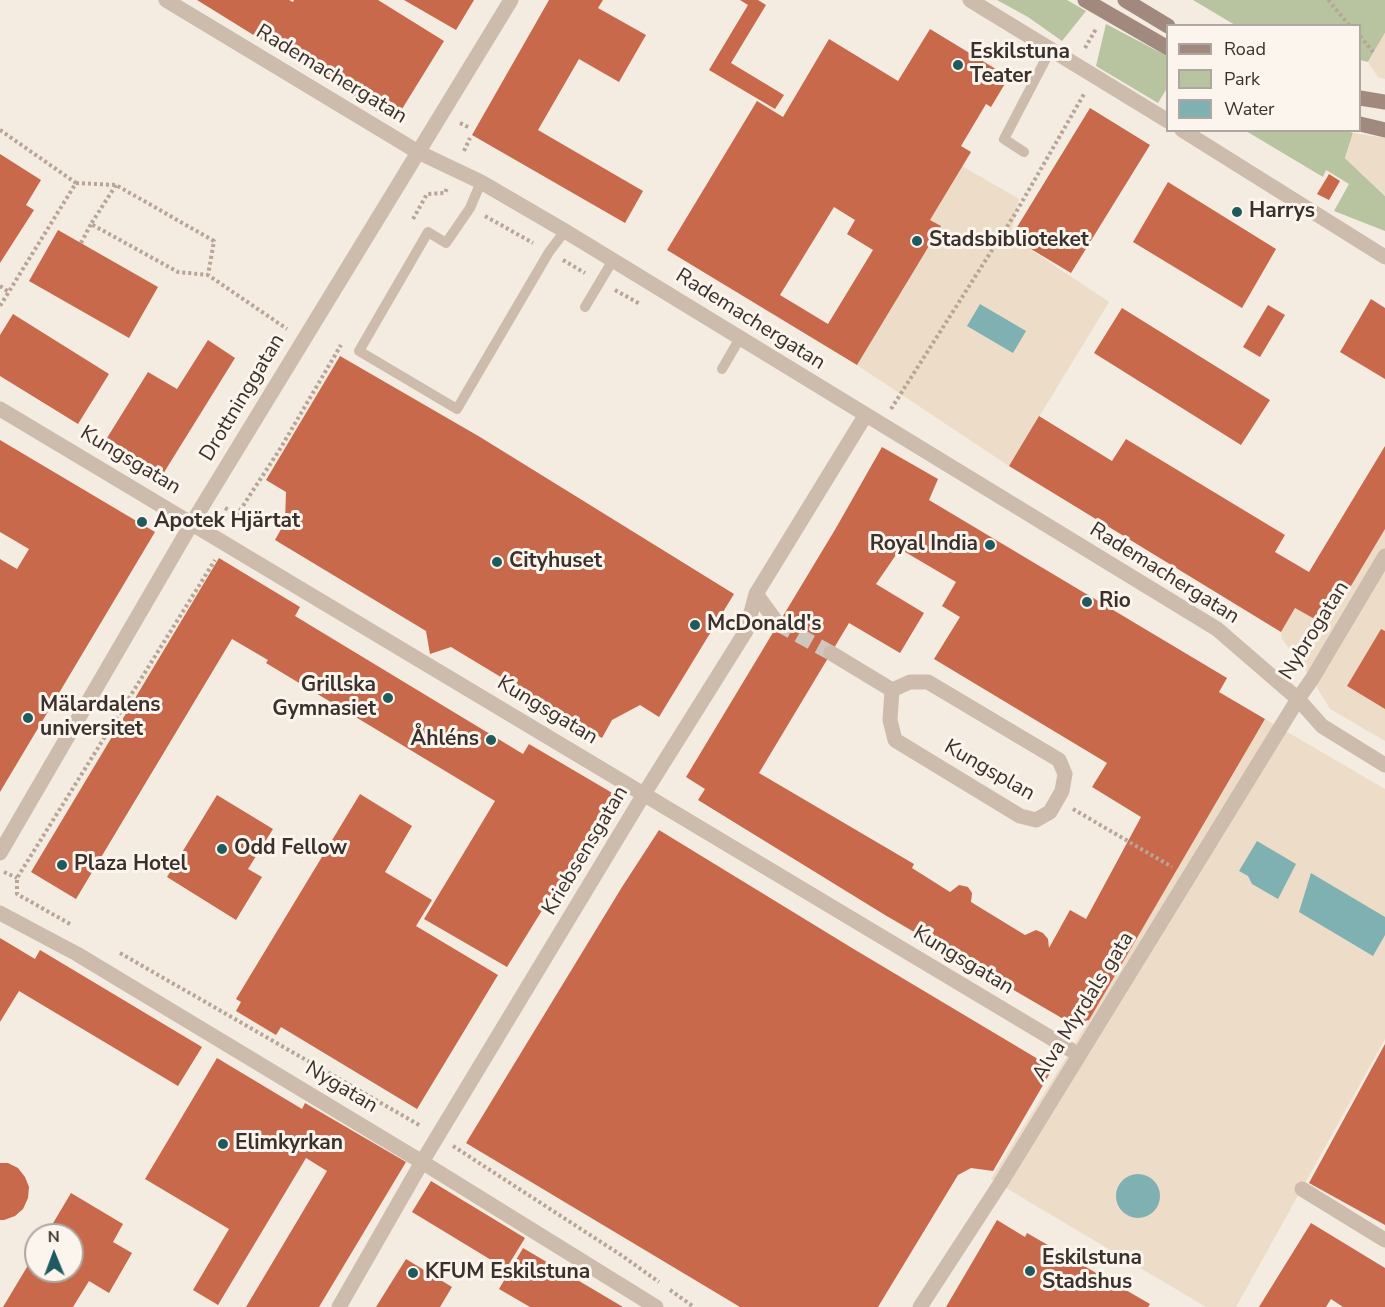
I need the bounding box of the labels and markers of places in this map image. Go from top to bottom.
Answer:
place label: Eskilstuna Teater [970,40,1070,90]
marker: Eskilstuna Teater [951,58,965,72]
place label: Harrys [1249,199,1315,225]
marker: Harrys [1230,205,1244,219]
place label: Stadsbiblioteket [929,228,1089,254]
marker: Stadsbiblioteket [910,234,924,248]
place label: Apotek Hjärtat [154,509,300,535]
marker: Apotek Hjärtat [135,515,149,529]
place label: Royal India [870,532,978,558]
marker: Royal India [983,538,997,552]
place label: Cityhuset [509,549,602,575]
marker: Cityhuset [490,555,504,569]
place label: Rio [1099,589,1131,615]
marker: Rio [1080,595,1094,609]
place label: McDonald's [707,612,822,638]
marker: McDonald's [688,618,702,632]
place label: Grillska Gymnasiet [272,673,376,723]
marker: Grillska Gymnasiet [381,691,395,705]
place label: Mälardalens universitet [40,693,161,743]
marker: Mälardalens universitet [21,711,35,725]
place label: Åhléns [411,727,479,753]
marker: Åhléns [484,733,498,747]
place label: Odd Fellow [234,836,347,862]
marker: Odd Fellow [215,842,229,856]
place label: Plaza Hotel [74,852,187,878]
marker: Plaza Hotel [55,858,69,872]
place label: Elimkyrkan [235,1131,343,1157]
marker: Elimkyrkan [216,1137,230,1151]
place label: Eskilstuna Stadshus [1042,1246,1142,1296]
place label: KFUM Eskilstuna [425,1260,590,1286]
marker: Eskilstuna Stadshus [1023,1264,1037,1278]
marker: KFUM Eskilstuna [406,1266,420,1280]

